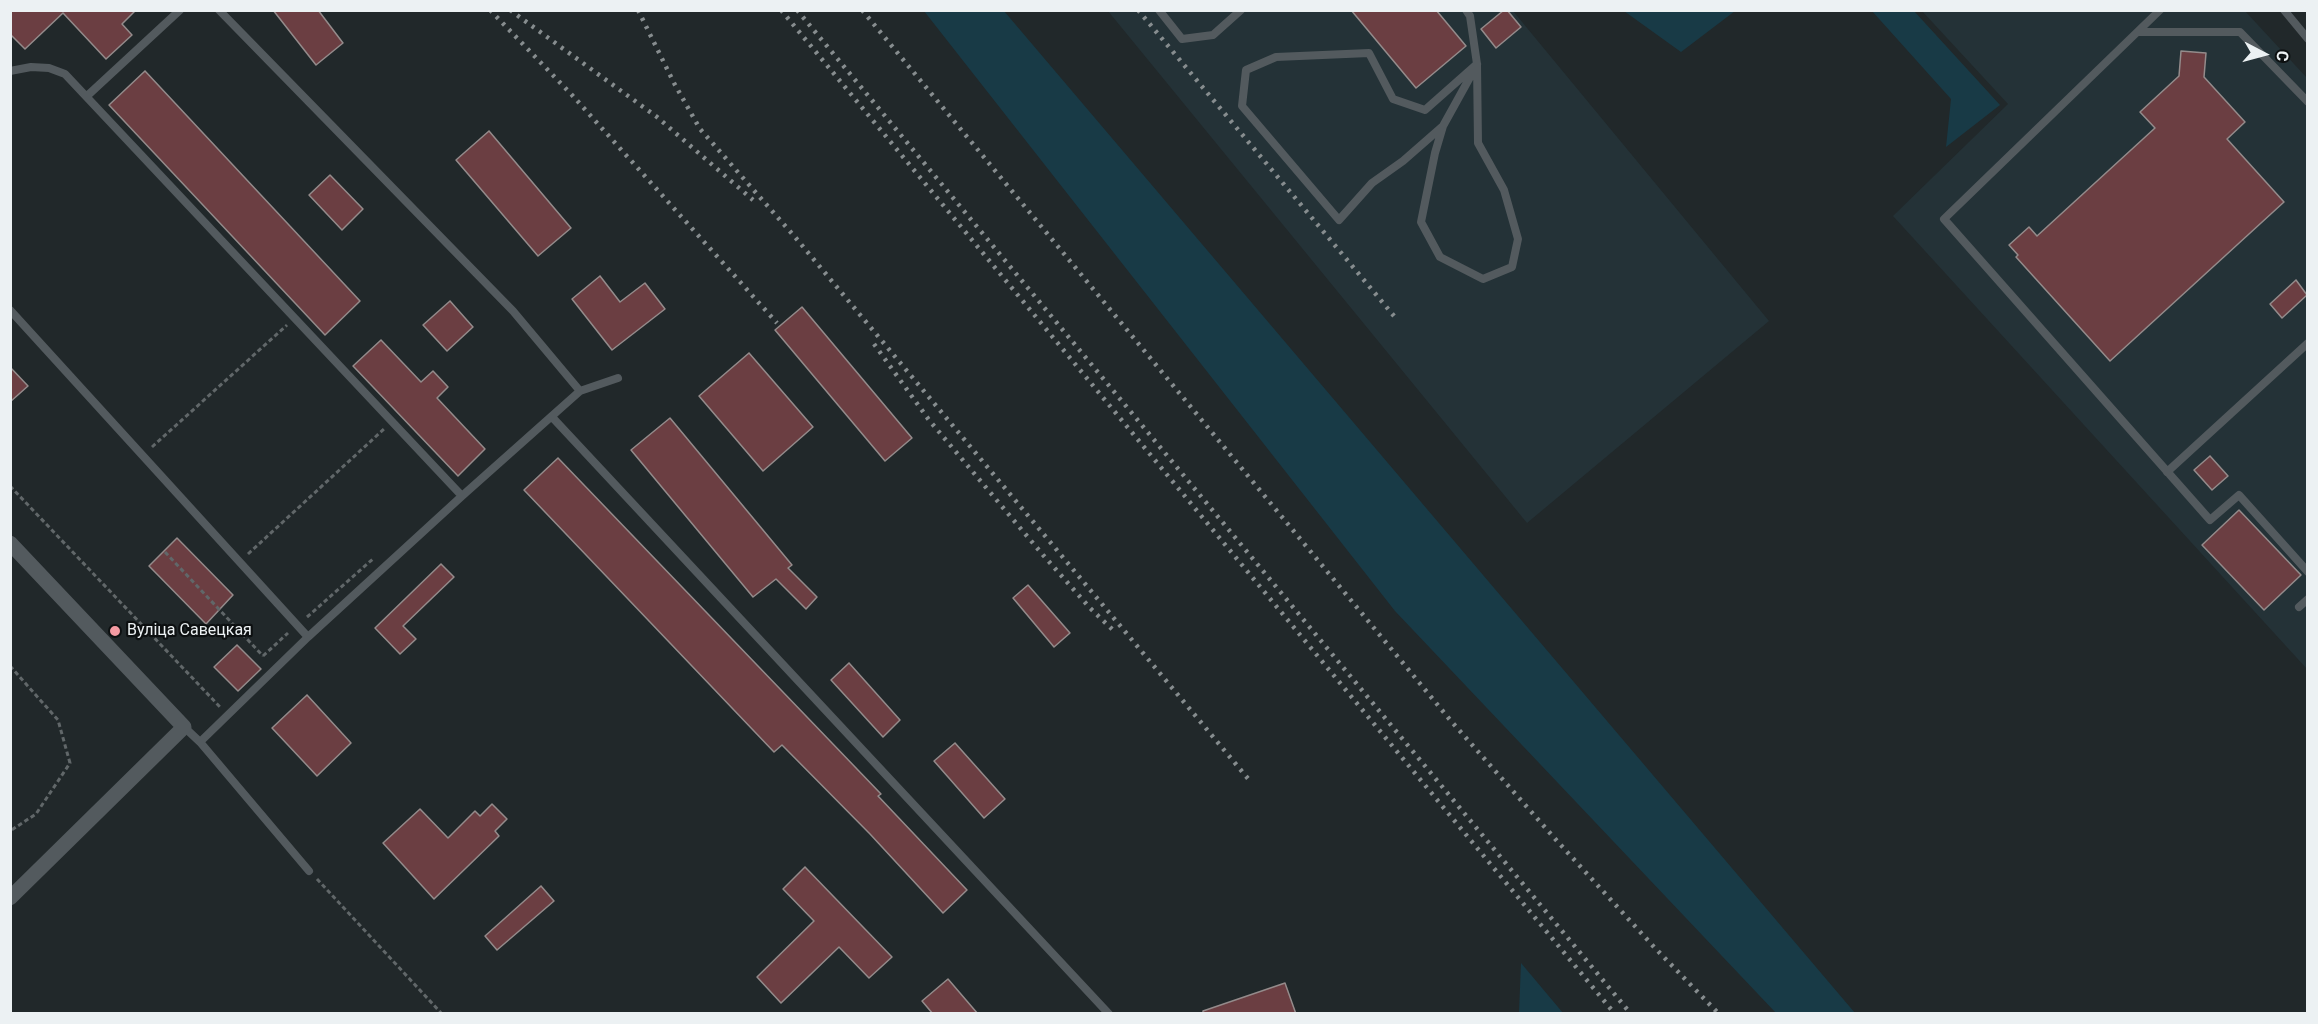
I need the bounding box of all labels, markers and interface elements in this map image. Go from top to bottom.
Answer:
north arrow [2234,24,2294,84]
text: С [2272,50,2292,62]
place label: Вуліца Савецкая [127,621,252,641]
marker: Вуліца Савецкая [108,624,122,638]

